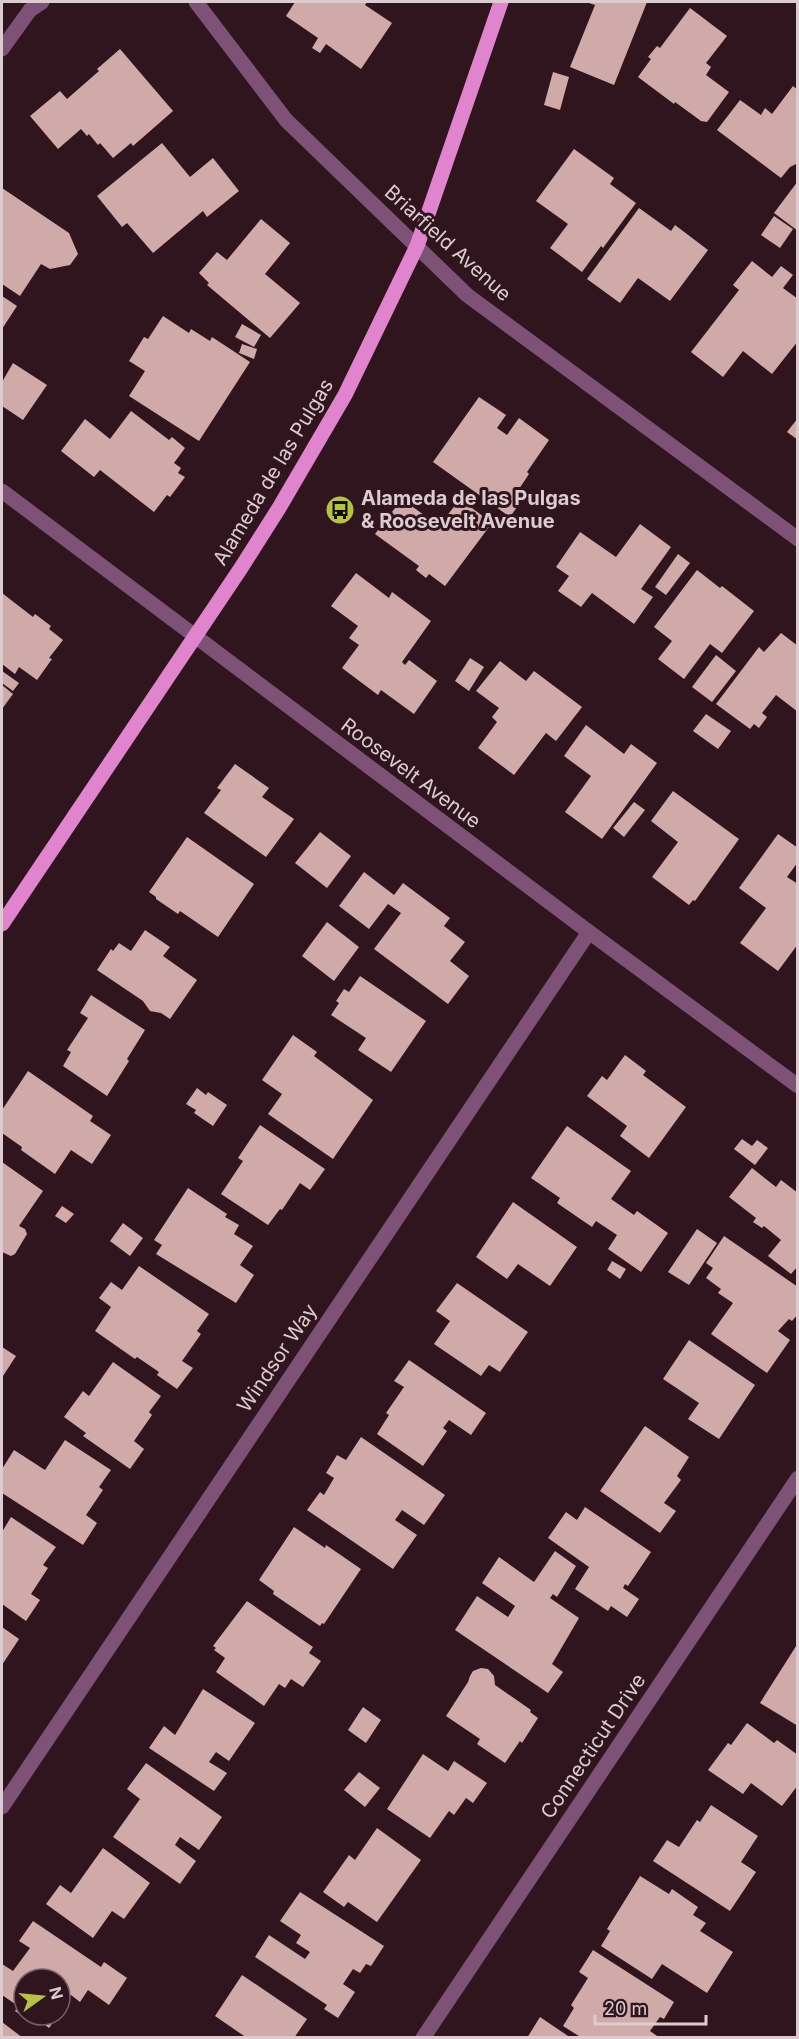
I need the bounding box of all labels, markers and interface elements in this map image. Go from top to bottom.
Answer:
street label: Briarfield Avenue [380,180,516,306]
street label: Alameda de las Pulgas [208,374,338,570]
place label: Alameda de las Pulgas & Roosevelt Avenue [361,486,581,533]
bus stop icon: Alameda de las Pulgas & Roosevelt Avenue [324,494,356,526]
street label: Roosevelt Avenue [337,713,485,833]
street label: Windsor Way [232,1299,322,1417]
street label: Connecticut Drive [536,1669,650,1823]
north arrow [12,1967,72,2027]
text: N [45,1985,68,2002]
scale bar [595,1988,706,2026]
text: 20 m [604,1998,647,2019]

